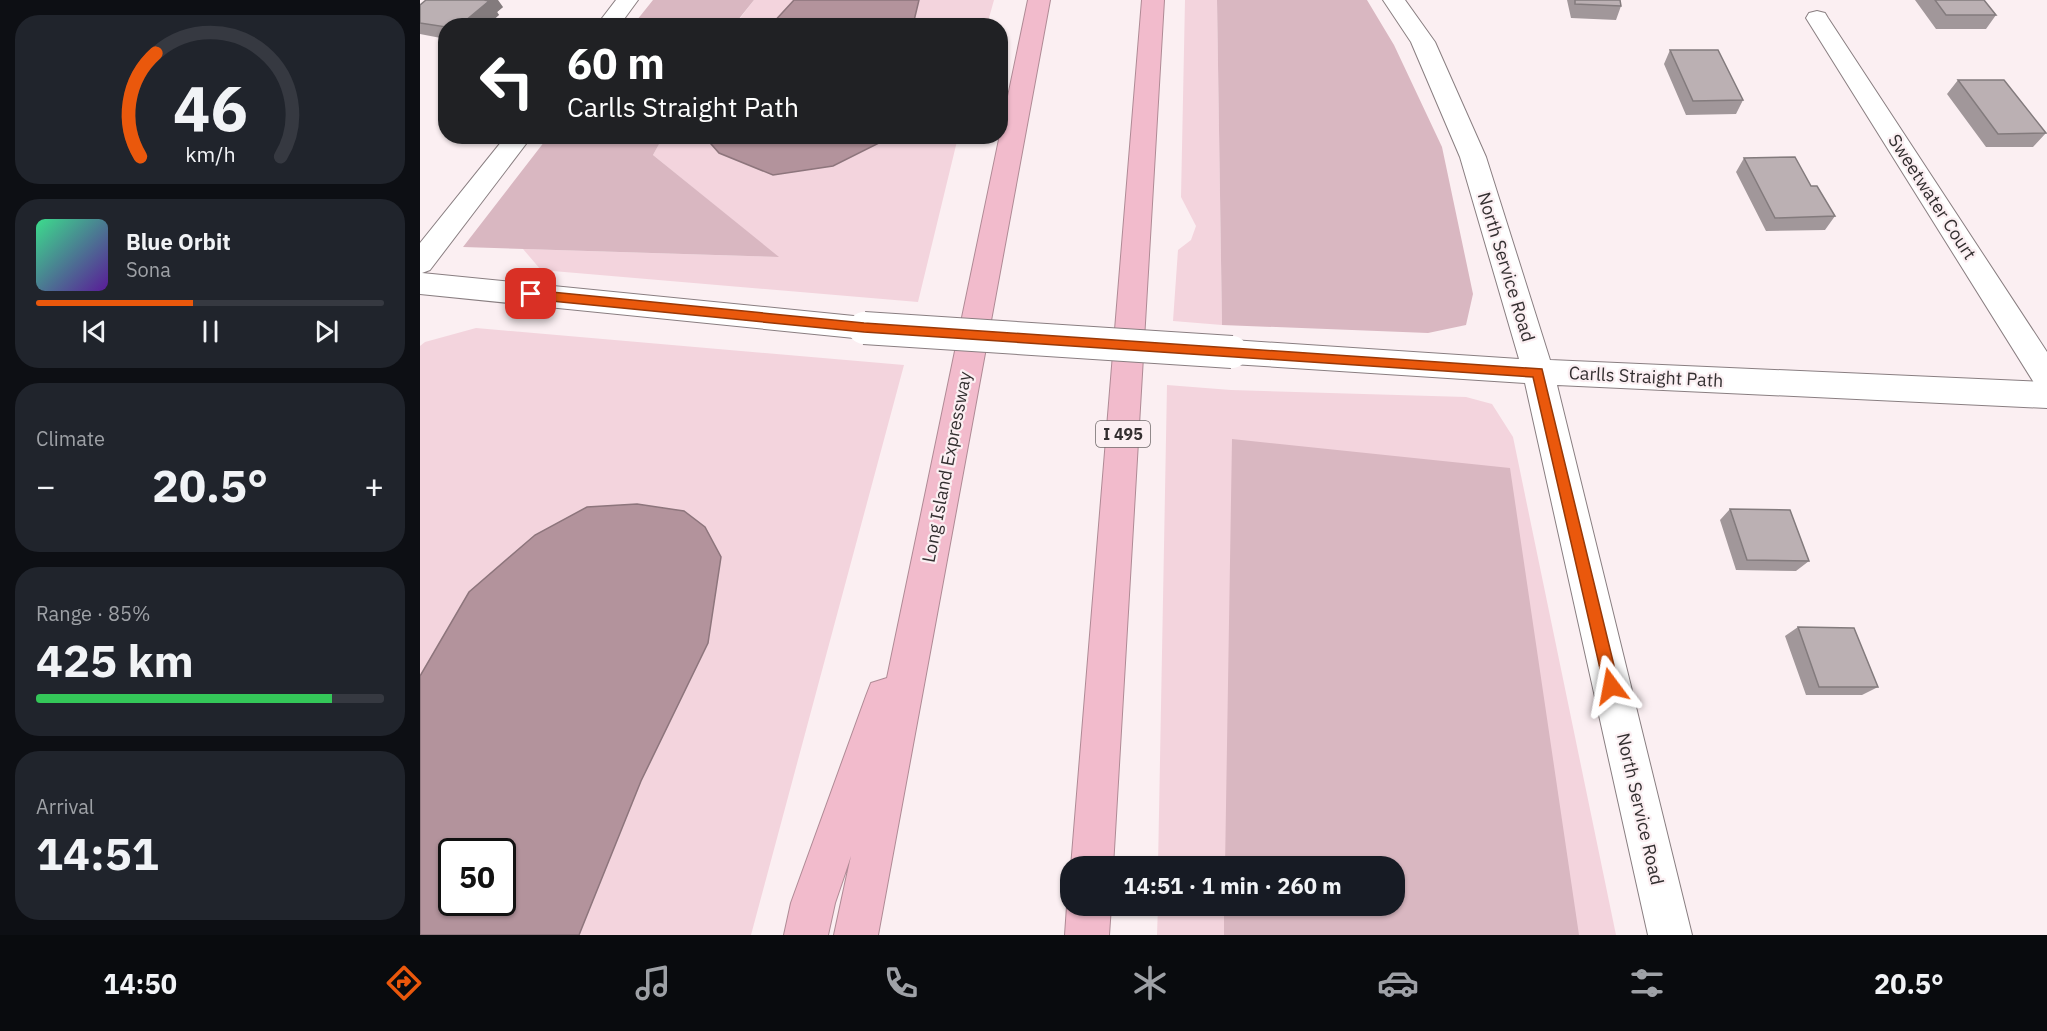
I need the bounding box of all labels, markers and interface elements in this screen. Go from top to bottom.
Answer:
text: 60 m [567,36,665,91]
icon: left [468,42,546,120]
text: 46 [173,67,247,148]
text: Carlls Straight Path [567,89,799,124]
street label: Sweetwater Court [1883,130,1982,264]
text: km/h [185,140,235,168]
street label: North Service Road [1473,189,1540,344]
text: Blue Orbit [126,227,231,256]
text: Sona [126,256,171,283]
pin [505,268,556,319]
icon: arrive [514,277,547,310]
icon: previous [78,315,111,348]
icon: pause [194,315,227,348]
icon: next [310,315,343,348]
street label: Carlls Straight Path [1568,361,1724,392]
street label: Long Island Expressway [917,369,976,564]
road number: I 495 [1096,421,1150,447]
text: Climate [36,425,105,452]
text: 20.5° [152,456,268,514]
text: − [36,464,56,507]
text: + [364,464,384,507]
text: Range · 85% [36,600,151,627]
text: 425 km [36,631,194,689]
position arrow [1579,654,1643,718]
street label: North Service Road [1612,731,1669,887]
text: Arrival [36,793,94,820]
text: 14:51 [36,824,159,882]
speed limit sign: 50 [438,838,516,916]
text: 14:51 · 1 min · 260 m [1123,871,1342,900]
icon: directions [383,962,425,1004]
icon: music [632,962,674,1004]
icon: phone [880,962,922,1004]
icon: climate [1129,962,1171,1004]
icon: car [1377,962,1419,1004]
icon: filters [1626,962,1668,1004]
text: 14:50 [103,966,177,1001]
text: 20.5° [1874,966,1944,1001]

